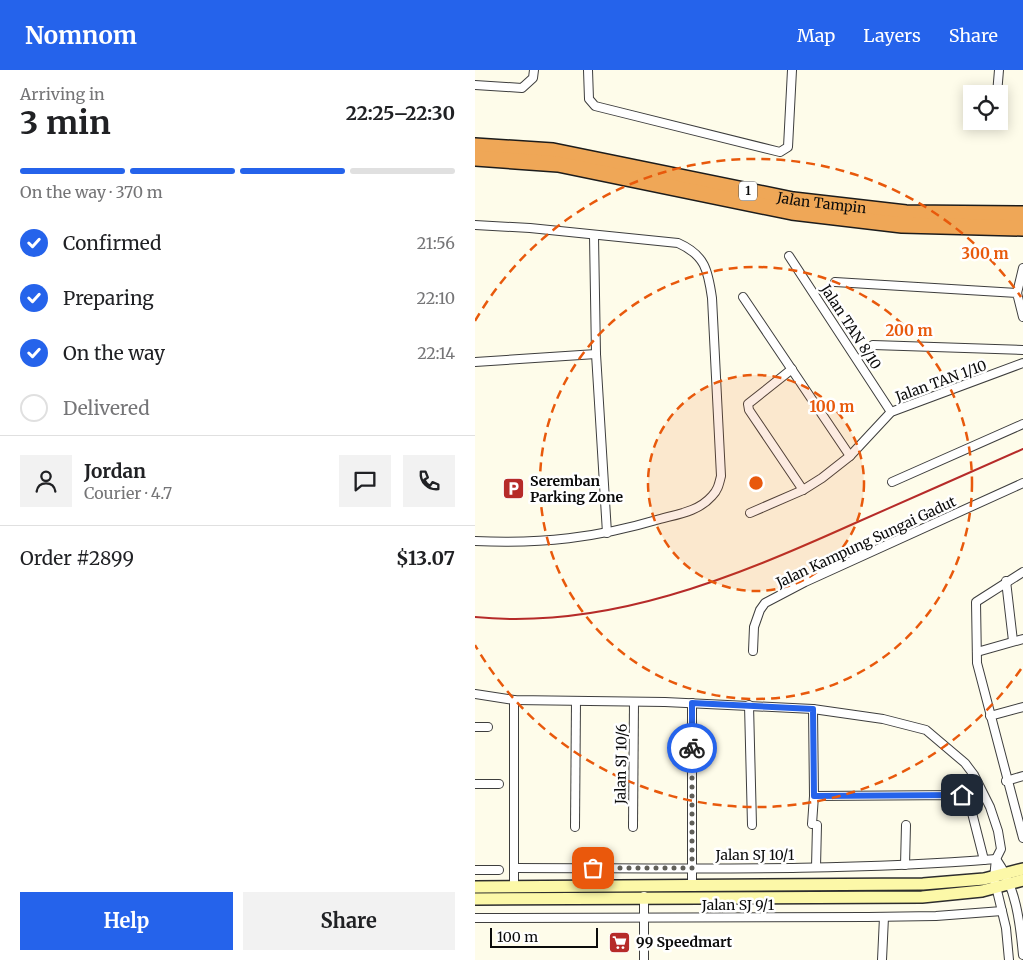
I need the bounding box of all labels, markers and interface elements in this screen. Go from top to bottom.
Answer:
text: Nomnom [25,20,137,51]
text: Map [797,24,835,47]
text: Layers [863,24,921,47]
text: Share [949,24,998,47]
text: Arriving in [20,84,105,104]
map controls [963,85,1008,130]
button: locate [963,85,1008,130]
text: 22:25–22:30 [346,101,455,125]
text: 3 min [20,103,111,143]
text: On the way · 370 m [20,182,163,202]
road number: 1 [739,182,757,200]
street label: Jalan Tampin [774,188,867,217]
icon: check [20,229,48,257]
text: Confirmed [63,231,161,255]
text: 21:56 [417,233,455,253]
text: 300 m [961,244,1009,263]
street label: Jalan TAN 8/10 [816,280,885,373]
icon: check [20,284,48,312]
text: Preparing [63,286,154,310]
text: 22:10 [417,288,455,308]
text: 200 m [885,321,933,340]
icon: check [20,339,48,367]
text: On the way [63,341,165,365]
text: 22:14 [417,343,455,363]
street label: Jalan TAN 1/10 [892,356,989,406]
text: Delivered [63,396,150,420]
text: 100 m [810,397,854,416]
button: person [20,455,72,507]
button: chat [339,455,391,507]
button: phone [403,455,455,507]
text: Jordan [84,459,146,483]
place label: Seremban Parking Zone [530,472,623,506]
centre of rings [747,474,765,492]
parking icon: Seremban Parking Zone [502,477,526,501]
text: Courier · 4.7 [84,483,172,503]
street label: Jalan Kampung Sungai Gadut [772,492,959,592]
text: Order #2899 [20,546,134,570]
text: $13.07 [396,546,455,570]
courier [667,723,717,773]
street label: Jalan SJ 10/6 [611,724,631,805]
icon: bike [678,734,706,762]
pin [941,774,983,816]
icon: home [948,781,976,809]
street label: Jalan SJ 10/1 [715,846,794,864]
pin [572,847,614,889]
icon: bag [579,854,607,882]
button: Help [20,892,233,950]
button: Share [243,892,455,950]
street label: Jalan SJ 9/1 [701,896,774,914]
scale bar [490,925,597,948]
text: 100 m [497,928,538,946]
supermarket icon: 99 Speedmart [608,930,632,954]
place label: 99 Speedmart [636,933,733,951]

